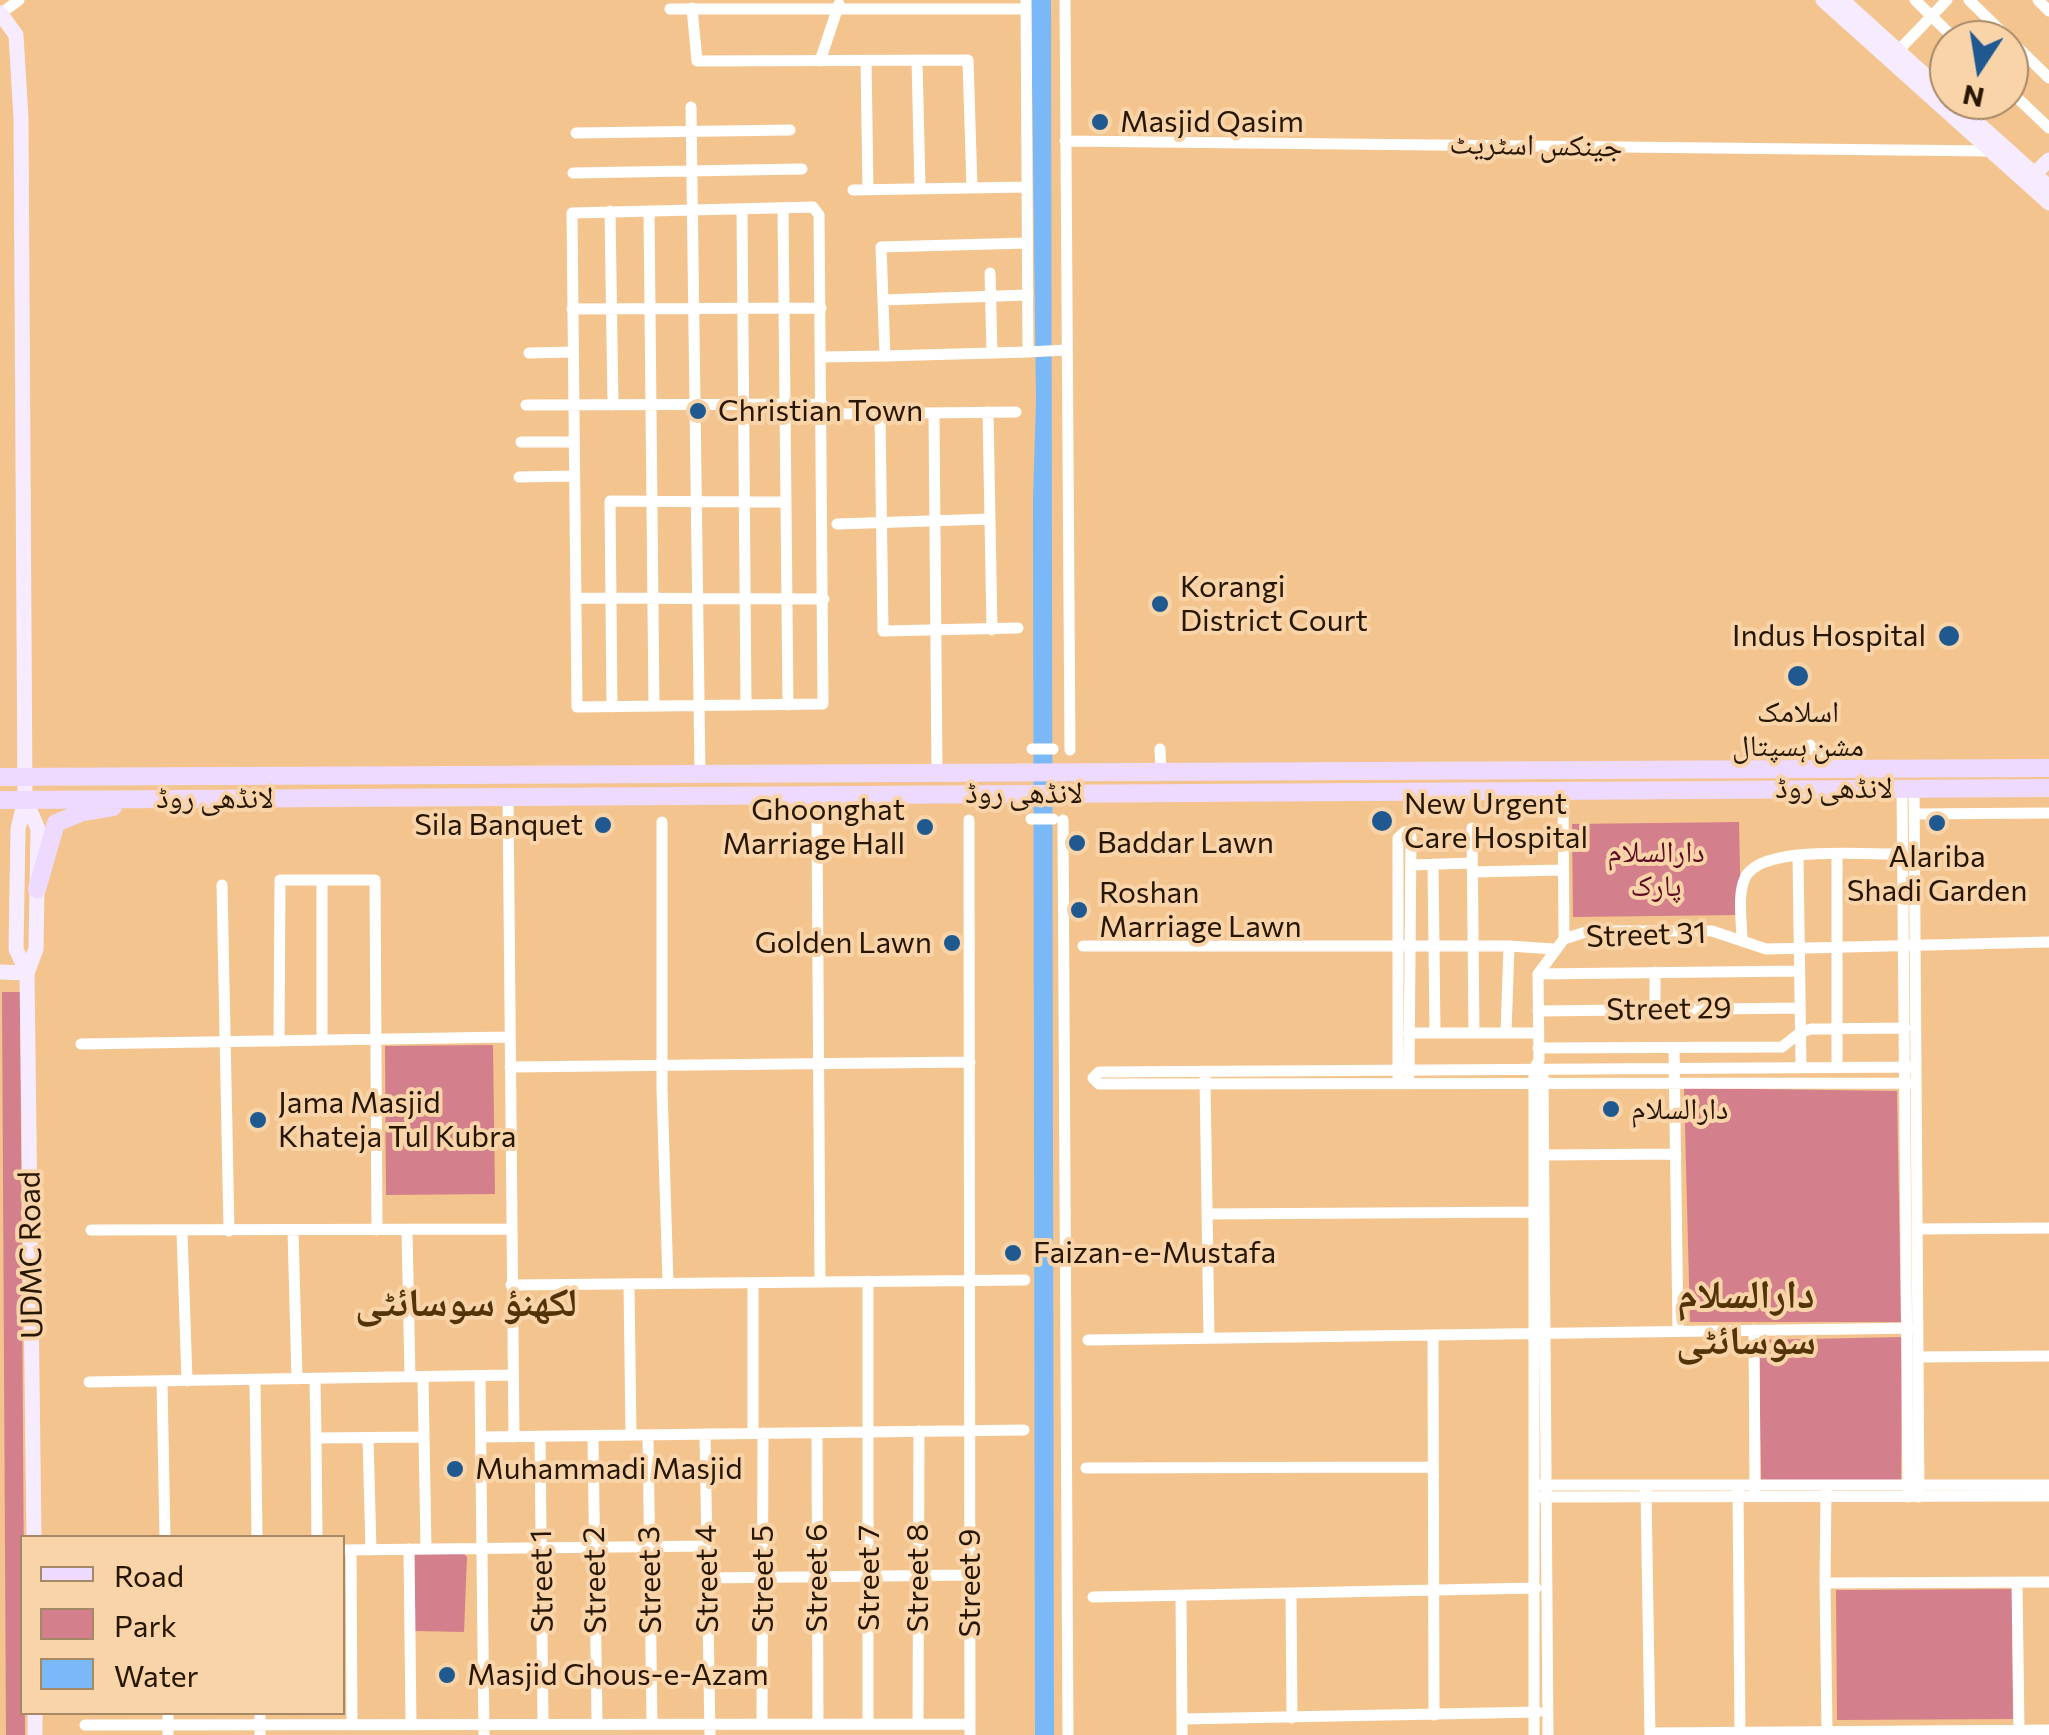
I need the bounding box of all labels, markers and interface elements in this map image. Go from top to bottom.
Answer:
north arrow [1929,20,2029,120]
text: N [1959,79,1987,116]
place label: Masjid Qasim [1120,104,1304,140]
marker: Masjid Qasim [1089,111,1111,133]
street label: جینکس اسٹریٹ [1449,125,1623,165]
place label: Christian Town [718,393,923,429]
marker: Christian Town [687,400,709,422]
place label: Korangi District Court [1180,569,1368,640]
marker: Korangi District Court [1149,593,1171,615]
place label: Indus Hospital [1732,618,1926,654]
marker: Indus Hospital [1936,623,1962,649]
marker: اسلامک مشن ہسپتال [1785,663,1811,689]
place label: اسلامک مشن ہسپتال [1732,694,1864,764]
street label: لانڈھی روڈ [1775,770,1893,806]
street label: لانڈھی روڈ [965,775,1083,811]
street label: لانڈھی روڈ [156,780,274,816]
place label: New Urgent Care Hospital [1404,786,1588,856]
place label: Ghoonghat Marriage Hall [723,792,905,862]
place label: Sila Banquet [414,807,583,843]
marker: New Urgent Care Hospital [1369,808,1395,834]
marker: Alariba Shadi Garden [1926,812,1948,834]
marker: Sila Banquet [592,814,614,836]
marker: Ghoonghat Marriage Hall [914,816,936,838]
place label: Baddar Lawn [1097,825,1274,861]
marker: Baddar Lawn [1066,832,1088,854]
park label: دارالسلام پارک [1607,834,1705,904]
place label: Alariba Shadi Garden [1847,839,2027,910]
place label: Roshan Marriage Lawn [1099,875,1302,946]
marker: Roshan Marriage Lawn [1068,899,1090,921]
street label: Street 31 [1585,915,1707,955]
place label: Golden Lawn [755,925,932,961]
marker: Golden Lawn [941,932,963,954]
street label: Street 29 [1606,990,1732,1028]
place label: Jama Masjid Khateja Tul Kubra [278,1085,516,1156]
place label: دارالسلام [1631,1091,1728,1127]
marker: دارالسلام [1600,1098,1622,1120]
marker: Jama Masjid Khateja Tul Kubra [247,1109,269,1131]
street label: UDMC Road [12,1171,50,1339]
place label: Faizan-e-Mustafa [1033,1235,1276,1271]
marker: Faizan-e-Mustafa [1002,1242,1024,1264]
district label: دارالسلام سوسائٹی [1676,1271,1816,1365]
district label: لکھنؤ سوسائٹی [355,1279,577,1327]
place label: Muhammadi Masjid [475,1451,743,1487]
marker: Muhammadi Masjid [444,1458,466,1480]
street label: Street 4 [688,1524,726,1634]
street label: Street 6 [799,1524,835,1632]
street label: Street 8 [900,1524,936,1632]
street label: Street 5 [745,1525,781,1633]
street label: Street 7 [851,1525,887,1631]
street label: Street 2 [576,1526,614,1634]
street label: Street 3 [631,1526,669,1634]
street label: Street 1 [523,1529,561,1633]
street label: Street 9 [952,1529,988,1637]
legend [20,1535,345,1715]
text: Road [114,1556,184,1593]
text: Park [114,1606,177,1643]
text: Water [114,1656,199,1693]
place label: Masjid Ghous-e-Azam [467,1657,769,1693]
marker: Masjid Ghous-e-Azam [436,1664,458,1686]

